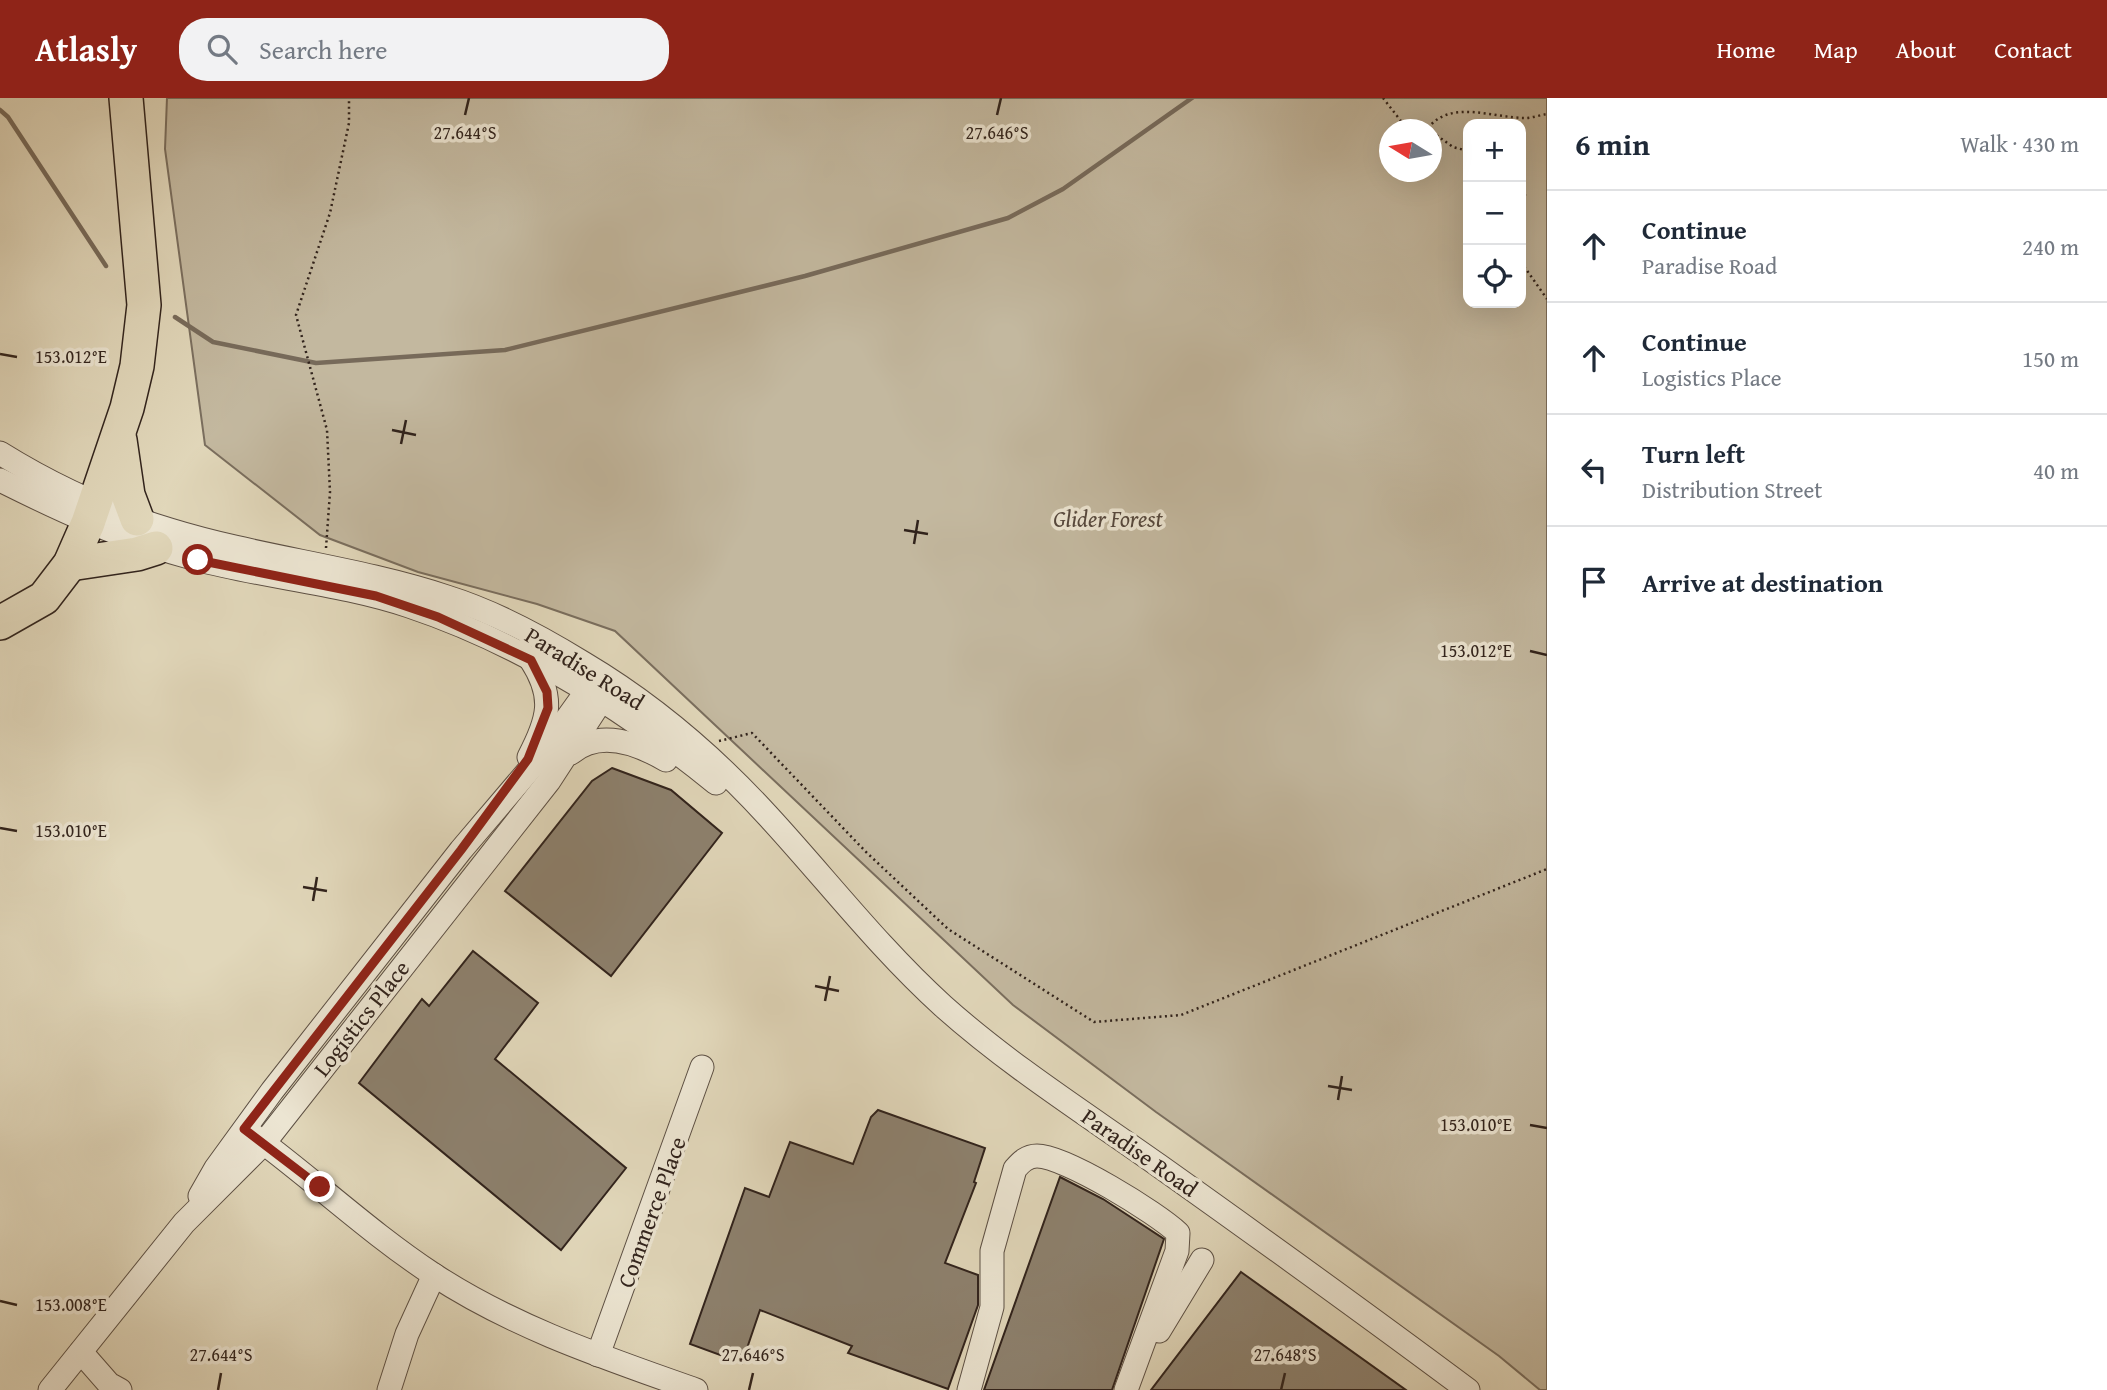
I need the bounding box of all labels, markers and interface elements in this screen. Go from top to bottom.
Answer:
search box [179,18,669,81]
text: Atlasly [35,25,137,73]
icon: search [203,30,241,68]
text: Search here [259,30,387,69]
text: Home [1717,32,1776,67]
text: Map [1814,32,1858,67]
text: About [1896,32,1956,67]
text: Contact [1994,32,2072,67]
text: 27.644°S [434,119,497,146]
text: 27.646°S [966,119,1029,146]
north arrow [1379,119,1442,182]
map controls [1463,119,1526,308]
button: + [1463,119,1526,182]
text: 6 min [1575,122,1650,166]
text: Walk · 430 m [1960,127,2079,160]
button: − [1463,182,1526,245]
text: Continue [1642,210,1747,249]
icon: ahead [1575,227,1613,265]
text: 240 m [2022,230,2079,263]
button: locate [1463,245,1526,308]
text: Paradise Road [1642,249,1777,282]
text: Continue [1642,322,1747,361]
icon: ahead [1575,339,1613,377]
text: 150 m [2022,342,2079,375]
text: 153.012°E [35,343,107,370]
text: Logistics Place [1642,361,1782,394]
text: Turn left [1642,434,1745,473]
icon: left [1575,451,1613,489]
text: 40 m [2033,454,2079,487]
text: Distribution Street [1642,473,1822,506]
park label: Glider Forest [1053,502,1163,535]
route start [182,544,213,575]
icon: arrive [1575,563,1613,601]
text: Arrive at destination [1642,563,1883,602]
street label: Paradise Road [519,618,652,718]
text: 153.012°E [1440,637,1512,664]
text: 153.010°E [35,817,107,844]
street label: Logistics Place [305,953,417,1083]
street label: Paradise Road [1075,1100,1205,1205]
text: 153.010°E [1440,1111,1512,1138]
street label: Commerce Place [608,1132,694,1292]
route end [304,1171,335,1202]
text: 153.008°E [35,1291,107,1318]
text: 27.644°S [190,1341,253,1368]
text: 27.646°S [722,1341,785,1368]
text: 27.648°S [1254,1341,1317,1368]

